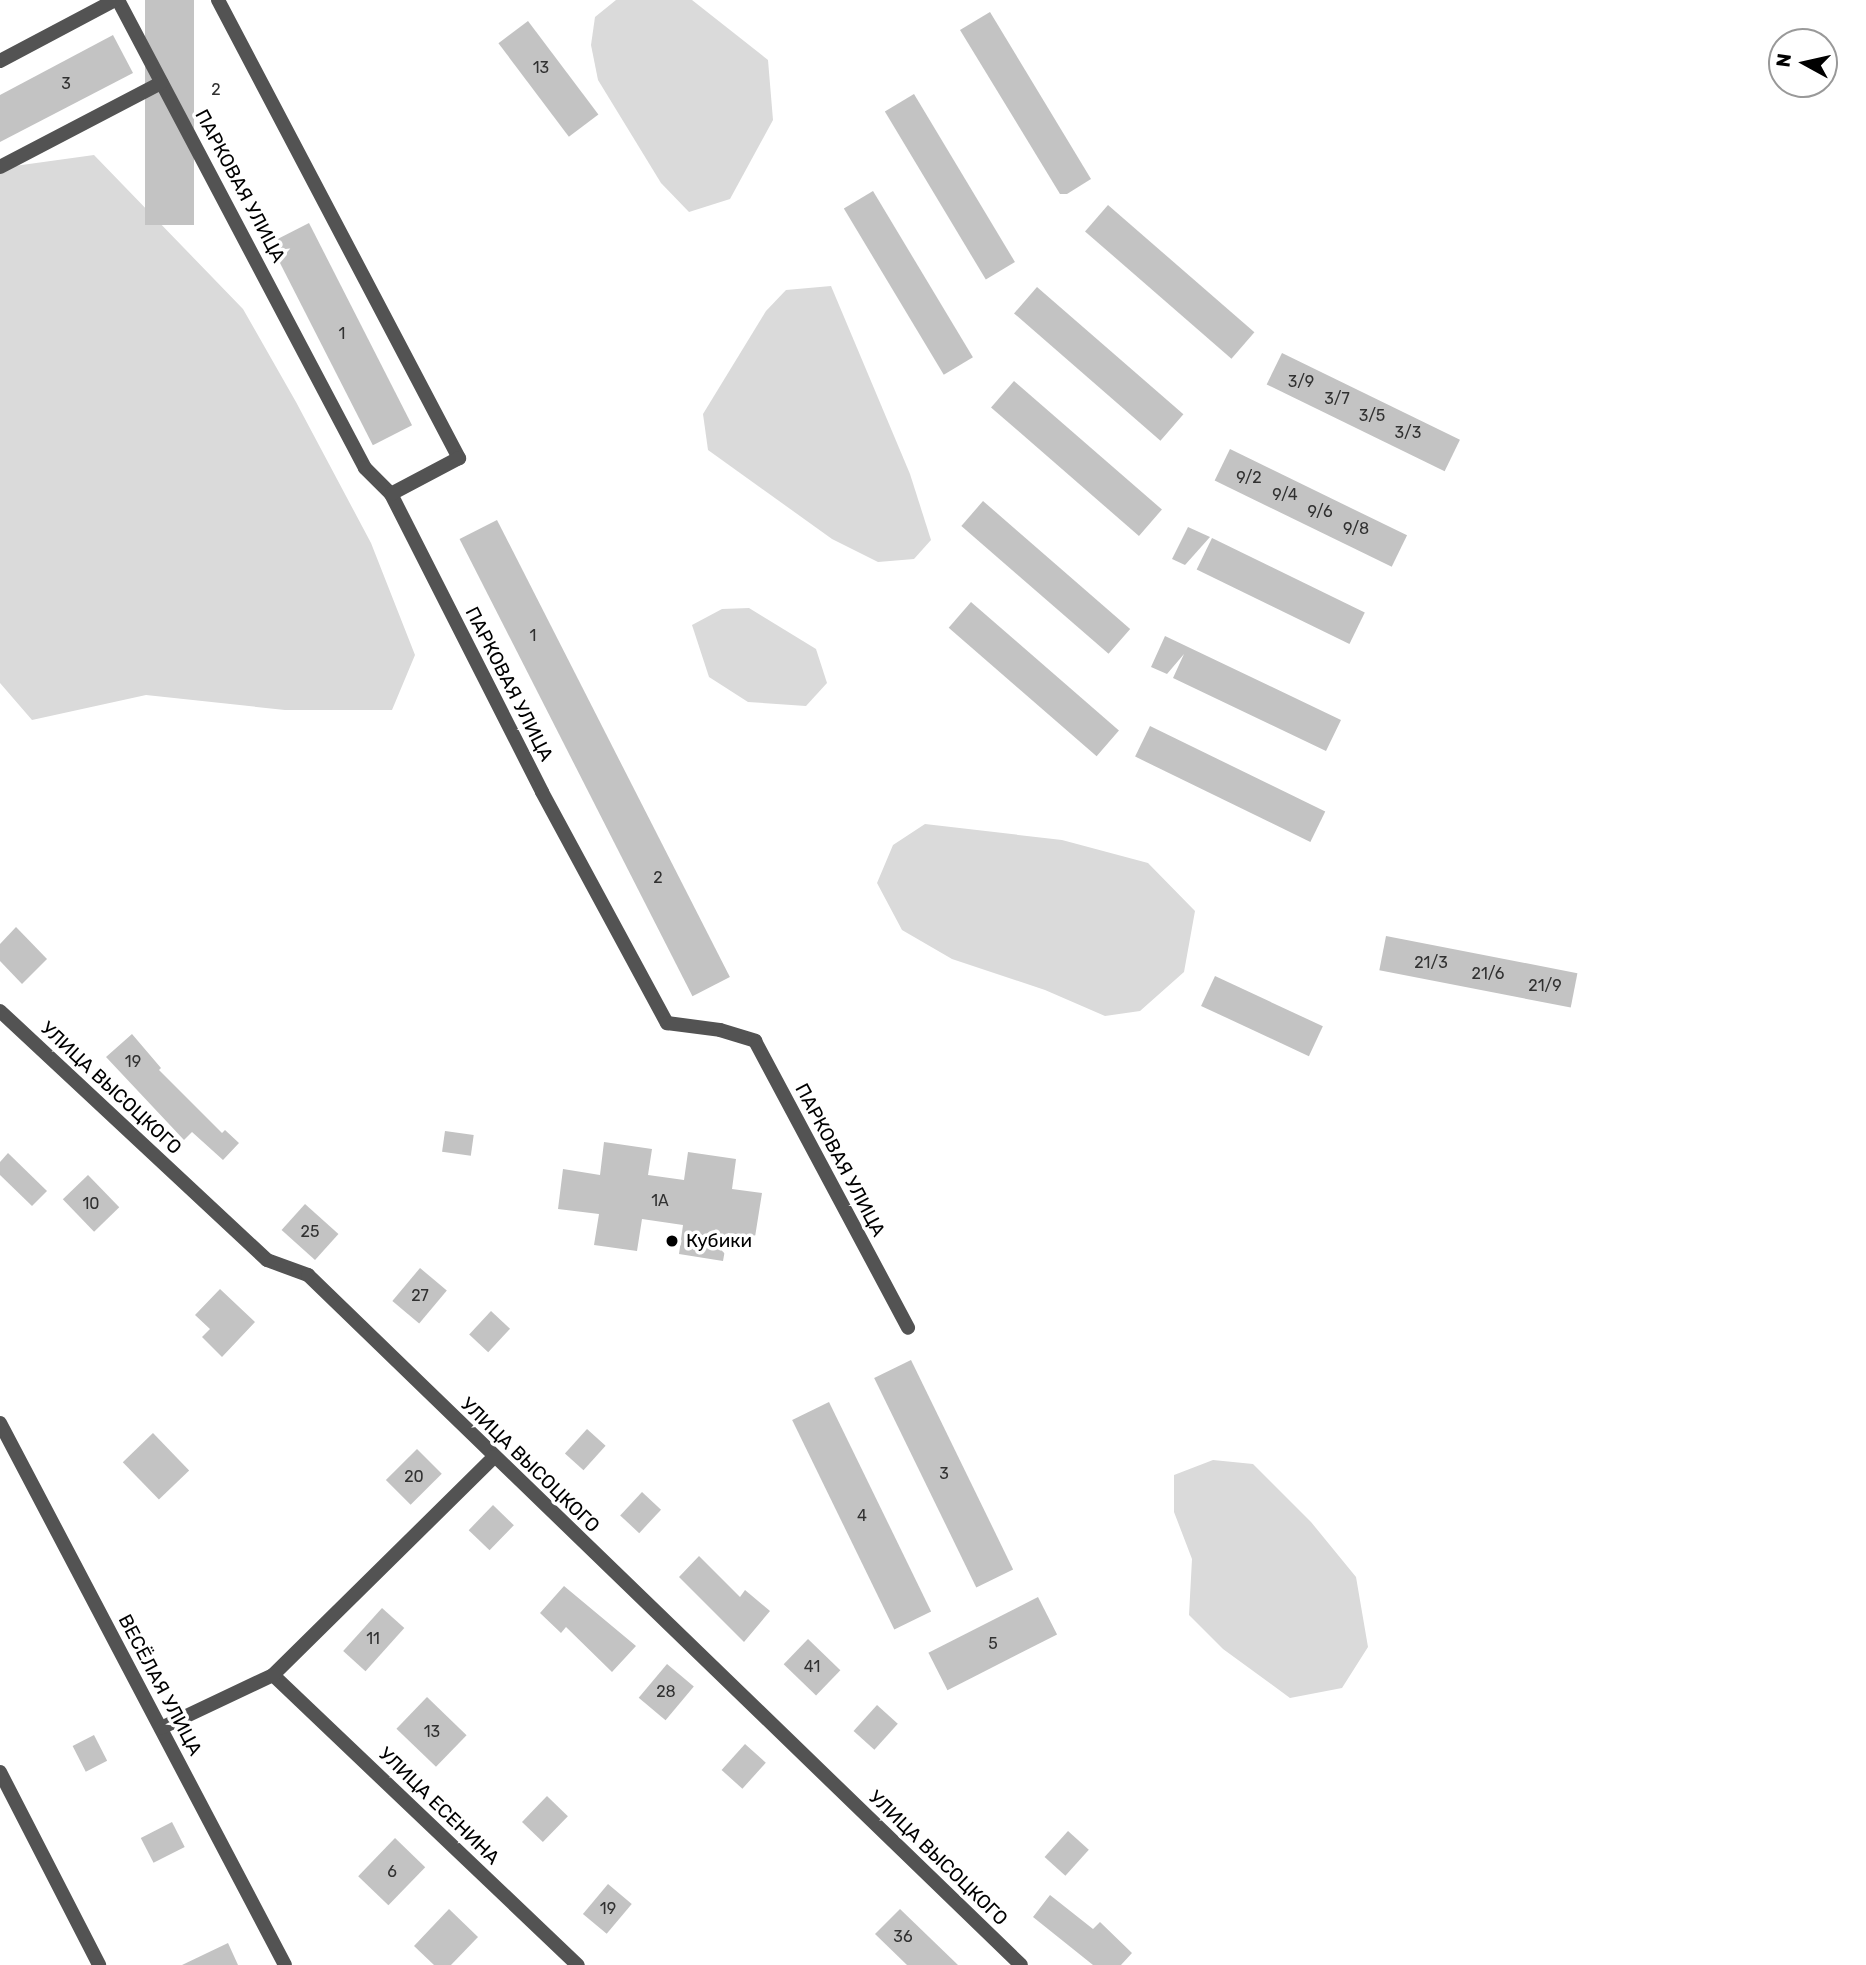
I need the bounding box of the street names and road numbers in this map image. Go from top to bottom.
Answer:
street label: ПАРКОВАЯ УЛИЦА [190,106,290,266]
street label: ПАРКОВАЯ УЛИЦА [460,603,558,765]
street label: УЛИЦА ВЫСОЦКОГО [36,1017,186,1159]
street label: ПАРКОВАЯ УЛИЦА [790,1080,890,1240]
street label: УЛИЦА ВЫСОЦКОГО [456,1393,604,1537]
street label: ВЕСЁЛАЯ УЛИЦА [113,1611,207,1759]
street label: УЛИЦА ЕСЕНИНА [374,1743,504,1869]
street label: УЛИЦА ВЫСОЦКОГО [864,1786,1012,1930]

